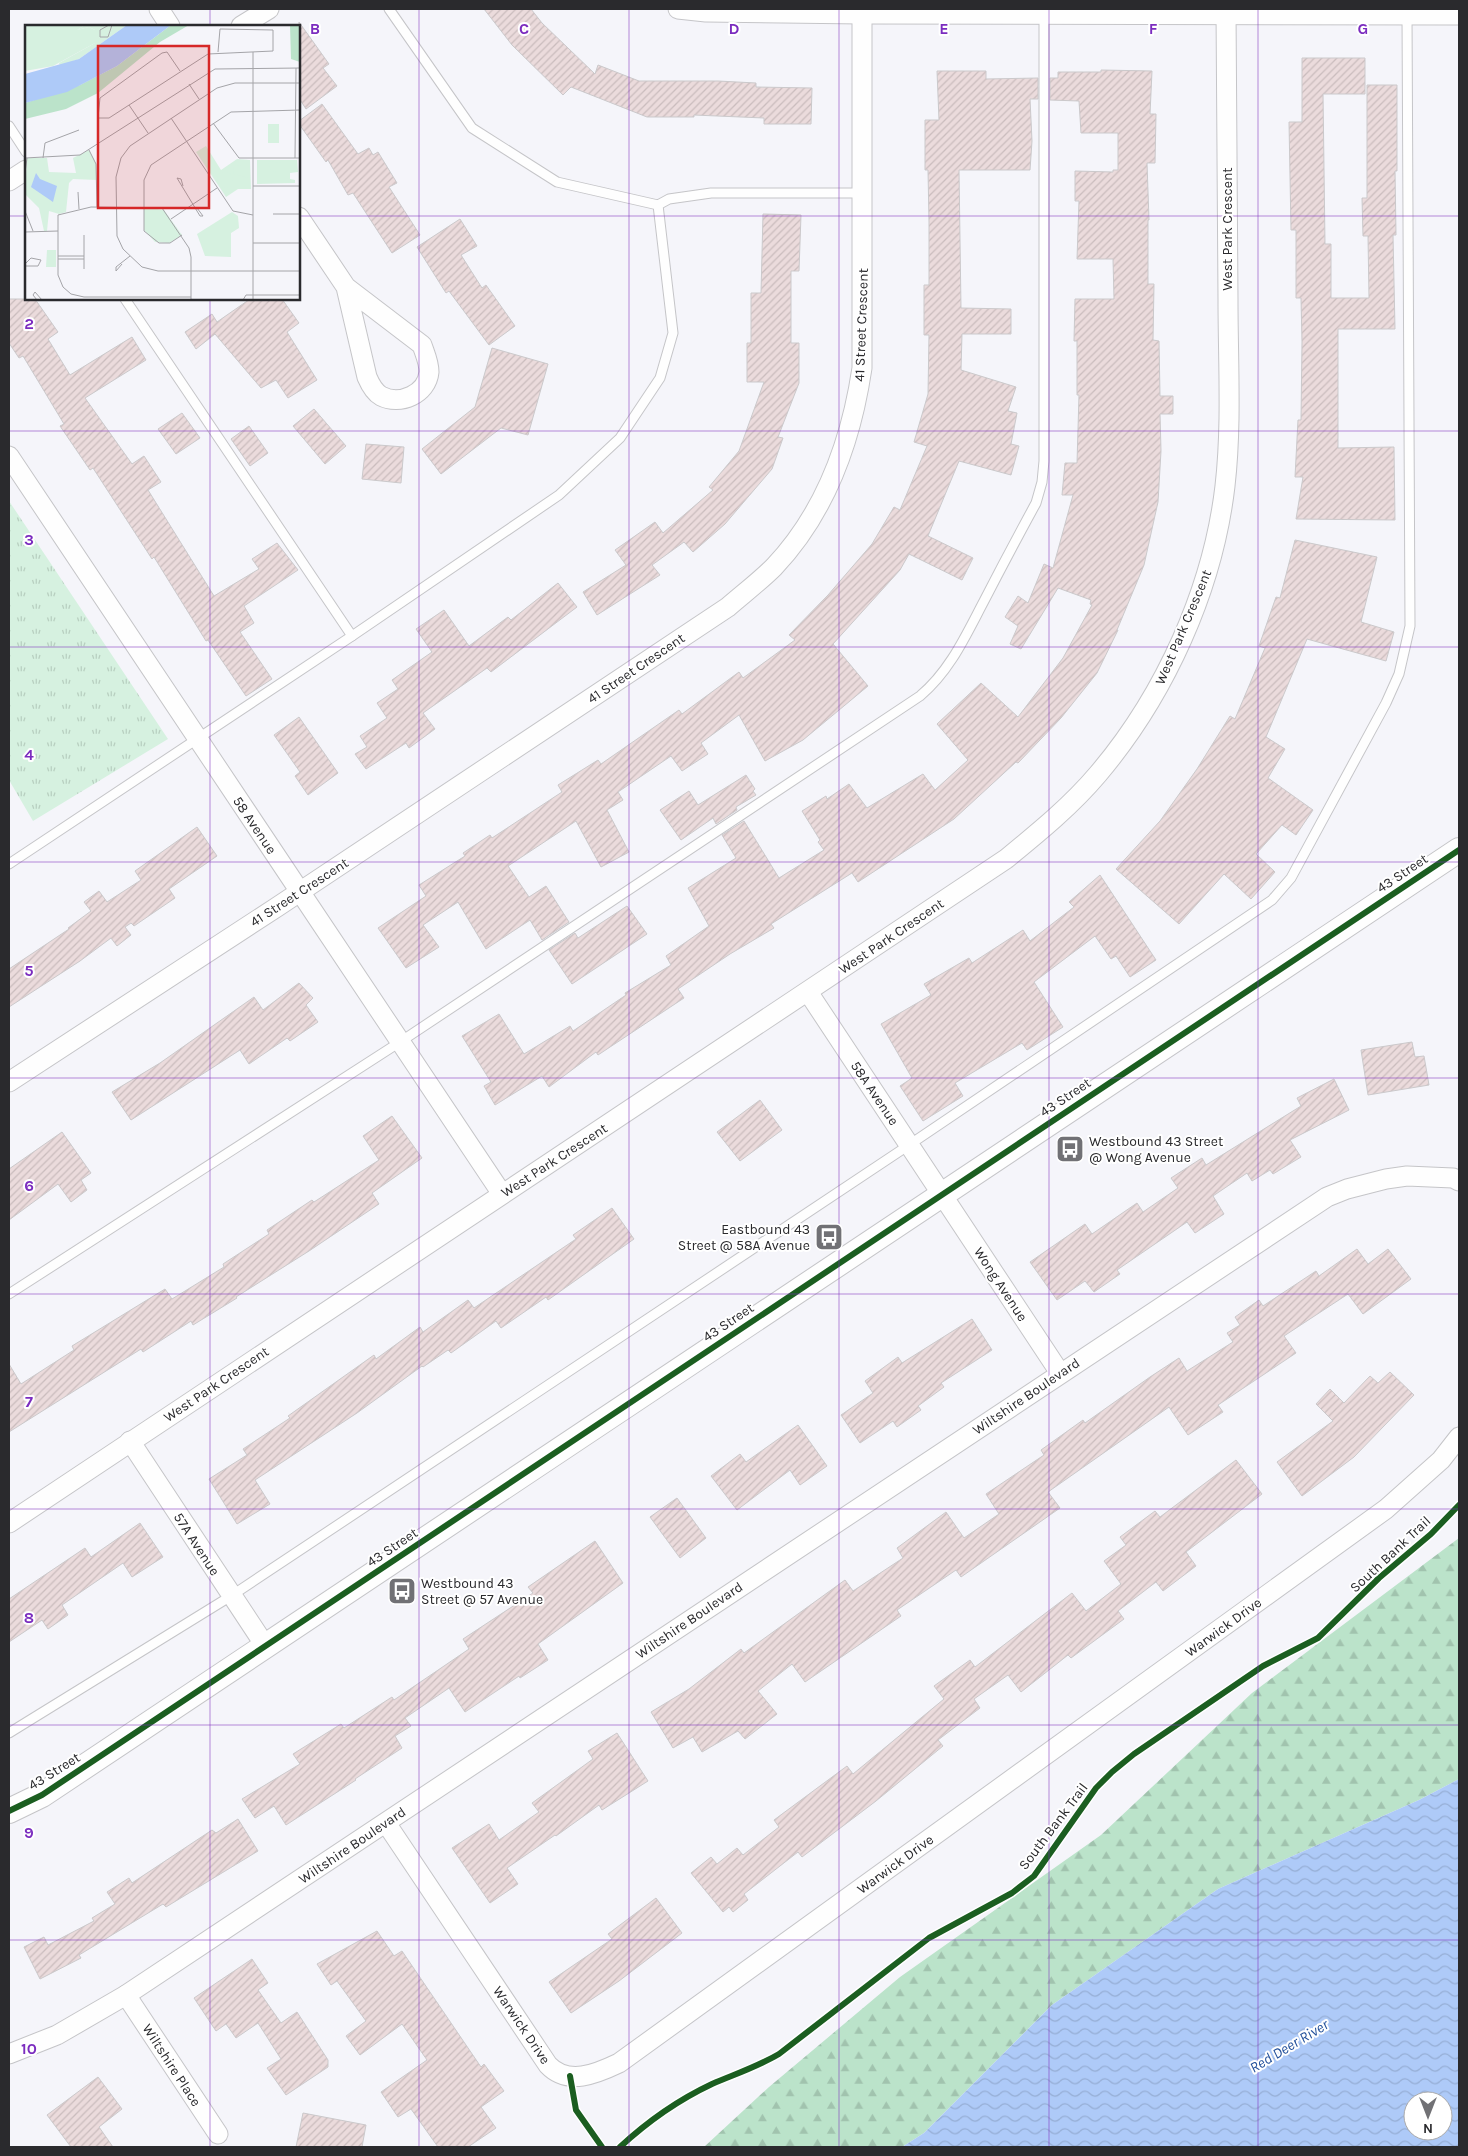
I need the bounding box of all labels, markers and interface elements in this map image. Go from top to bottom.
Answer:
text: B [310,19,320,38]
text: C [519,19,529,38]
text: D [729,19,740,38]
text: E [939,19,949,38]
text: F [1149,19,1158,38]
text: G [1358,19,1368,38]
inset map [25,25,300,300]
street label: West Park Crescent [1219,167,1236,291]
street label: 41 Street Crescent [851,268,872,382]
text: 2 [24,314,34,333]
text: 3 [24,530,34,549]
street label: West Park Crescent [1152,567,1215,687]
street label: 41 Street Crescent [584,630,688,707]
text: 4 [24,745,34,764]
street label: 58 Avenue [229,793,280,857]
street label: 43 Street [1374,850,1431,897]
street label: 41 Street Crescent [247,854,352,931]
street label: West Park Crescent [835,895,947,978]
text: 5 [24,961,34,980]
street label: 58A Avenue [847,1058,902,1129]
street label: 43 Street [1037,1074,1094,1121]
street label: West Park Crescent [498,1120,611,1201]
place label: Westbound 43 Street @ Wong Avenue [1089,1133,1223,1166]
bus stop icon: Westbound 43 Street @ Wong Avenue [1055,1134,1085,1164]
text: 6 [24,1176,34,1195]
place label: Eastbound 43 Street @ 58A Avenue [678,1221,810,1254]
bus stop icon: Eastbound 43 Street @ 58A Avenue [814,1222,844,1252]
street label: Wong Avenue [970,1244,1031,1325]
street label: 43 Street [700,1299,757,1346]
street label: West Park Crescent [160,1343,272,1426]
street label: Wiltshire Boulevard [970,1354,1083,1439]
text: 7 [25,1392,33,1411]
street label: 57A Avenue [170,1509,223,1579]
street label: South Bank Trail [1346,1512,1434,1596]
street label: 43 Street [364,1524,421,1571]
place label: Westbound 43 Street @ 57 Avenue [421,1575,543,1608]
bus stop icon: Westbound 43 Street @ 57 Avenue [387,1576,417,1606]
street label: Wiltshire Boulevard [633,1578,746,1663]
street label: Warwick Drive [1182,1594,1265,1661]
text: 8 [24,1608,34,1627]
street label: 43 Street [25,1749,83,1794]
street label: South Bank Trail [1015,1779,1092,1873]
street label: Wiltshire Boulevard [296,1803,409,1888]
text: 9 [24,1823,34,1842]
street label: Warwick Drive [854,1831,937,1898]
street label: Warwick Drive [489,1983,554,2067]
water label: Red Deer River [1246,2015,1332,2077]
street label: Wiltshire Place [139,2021,205,2110]
text: 10 [21,2039,37,2058]
north arrow [1403,2091,1453,2141]
text: N [1423,2120,1433,2137]

